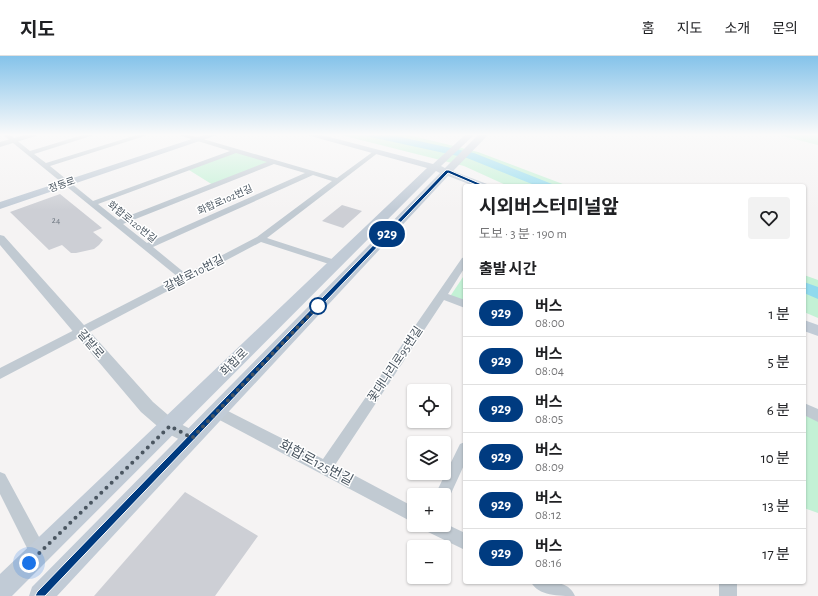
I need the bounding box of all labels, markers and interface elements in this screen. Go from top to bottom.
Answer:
text: 지도 [20,21,55,40]
text: 홈 [642,22,655,36]
text: 지도 [677,22,702,36]
text: 소개 [724,22,750,36]
text: 문의 [772,22,798,36]
street label: 정동로 [47,176,77,194]
street label: 화합로102번길 [196,183,254,217]
button: heart [748,197,790,239]
text: 시외버스터미널앞 [479,198,619,217]
street label: 화합로120번길 [106,199,158,245]
house number: 24 [52,216,61,225]
line badge: 929 [364,221,410,247]
text: 929 [377,227,397,241]
text: 도보 · 3 분 · 190 m [479,228,567,241]
street label: 갈밭로10번길 [162,253,226,293]
text: 출발 시간 [479,262,536,277]
unlabelled marker [309,297,327,315]
text: 버스 [535,299,563,314]
text: 929 [491,306,511,320]
text: 1 분 [769,307,790,322]
text: 08:00 [535,317,565,330]
street label: 꽃대나리로95번길 [365,324,425,404]
street label: 갈밭로 [76,328,106,360]
street label: 화합로 [218,346,250,378]
text: 버스 [535,347,563,362]
text: 929 [491,354,511,368]
text: 5 분 [767,355,790,370]
text: 08:04 [535,365,564,378]
map controls [407,384,451,584]
button: locate [407,384,451,428]
text: 버스 [535,395,563,410]
text: 929 [491,402,511,416]
text: 6 분 [767,403,790,418]
text: 08:05 [535,413,563,426]
button: layers [407,436,451,480]
street label: 화합로125번길 [277,437,356,488]
text: 버스 [535,443,563,458]
text: 929 [491,450,511,464]
text: 10 분 [761,451,790,466]
text: 08:09 [535,461,564,474]
button: + [407,488,451,532]
text: 버스 [535,491,563,506]
text: 929 [491,498,511,512]
text: 13 분 [762,499,790,514]
text: 08:12 [535,509,561,522]
text: 버스 [535,539,563,554]
button: − [407,540,451,584]
text: 929 [491,546,511,560]
text: 17 분 [762,547,790,562]
your location [19,553,39,573]
text: 08:16 [535,557,562,570]

